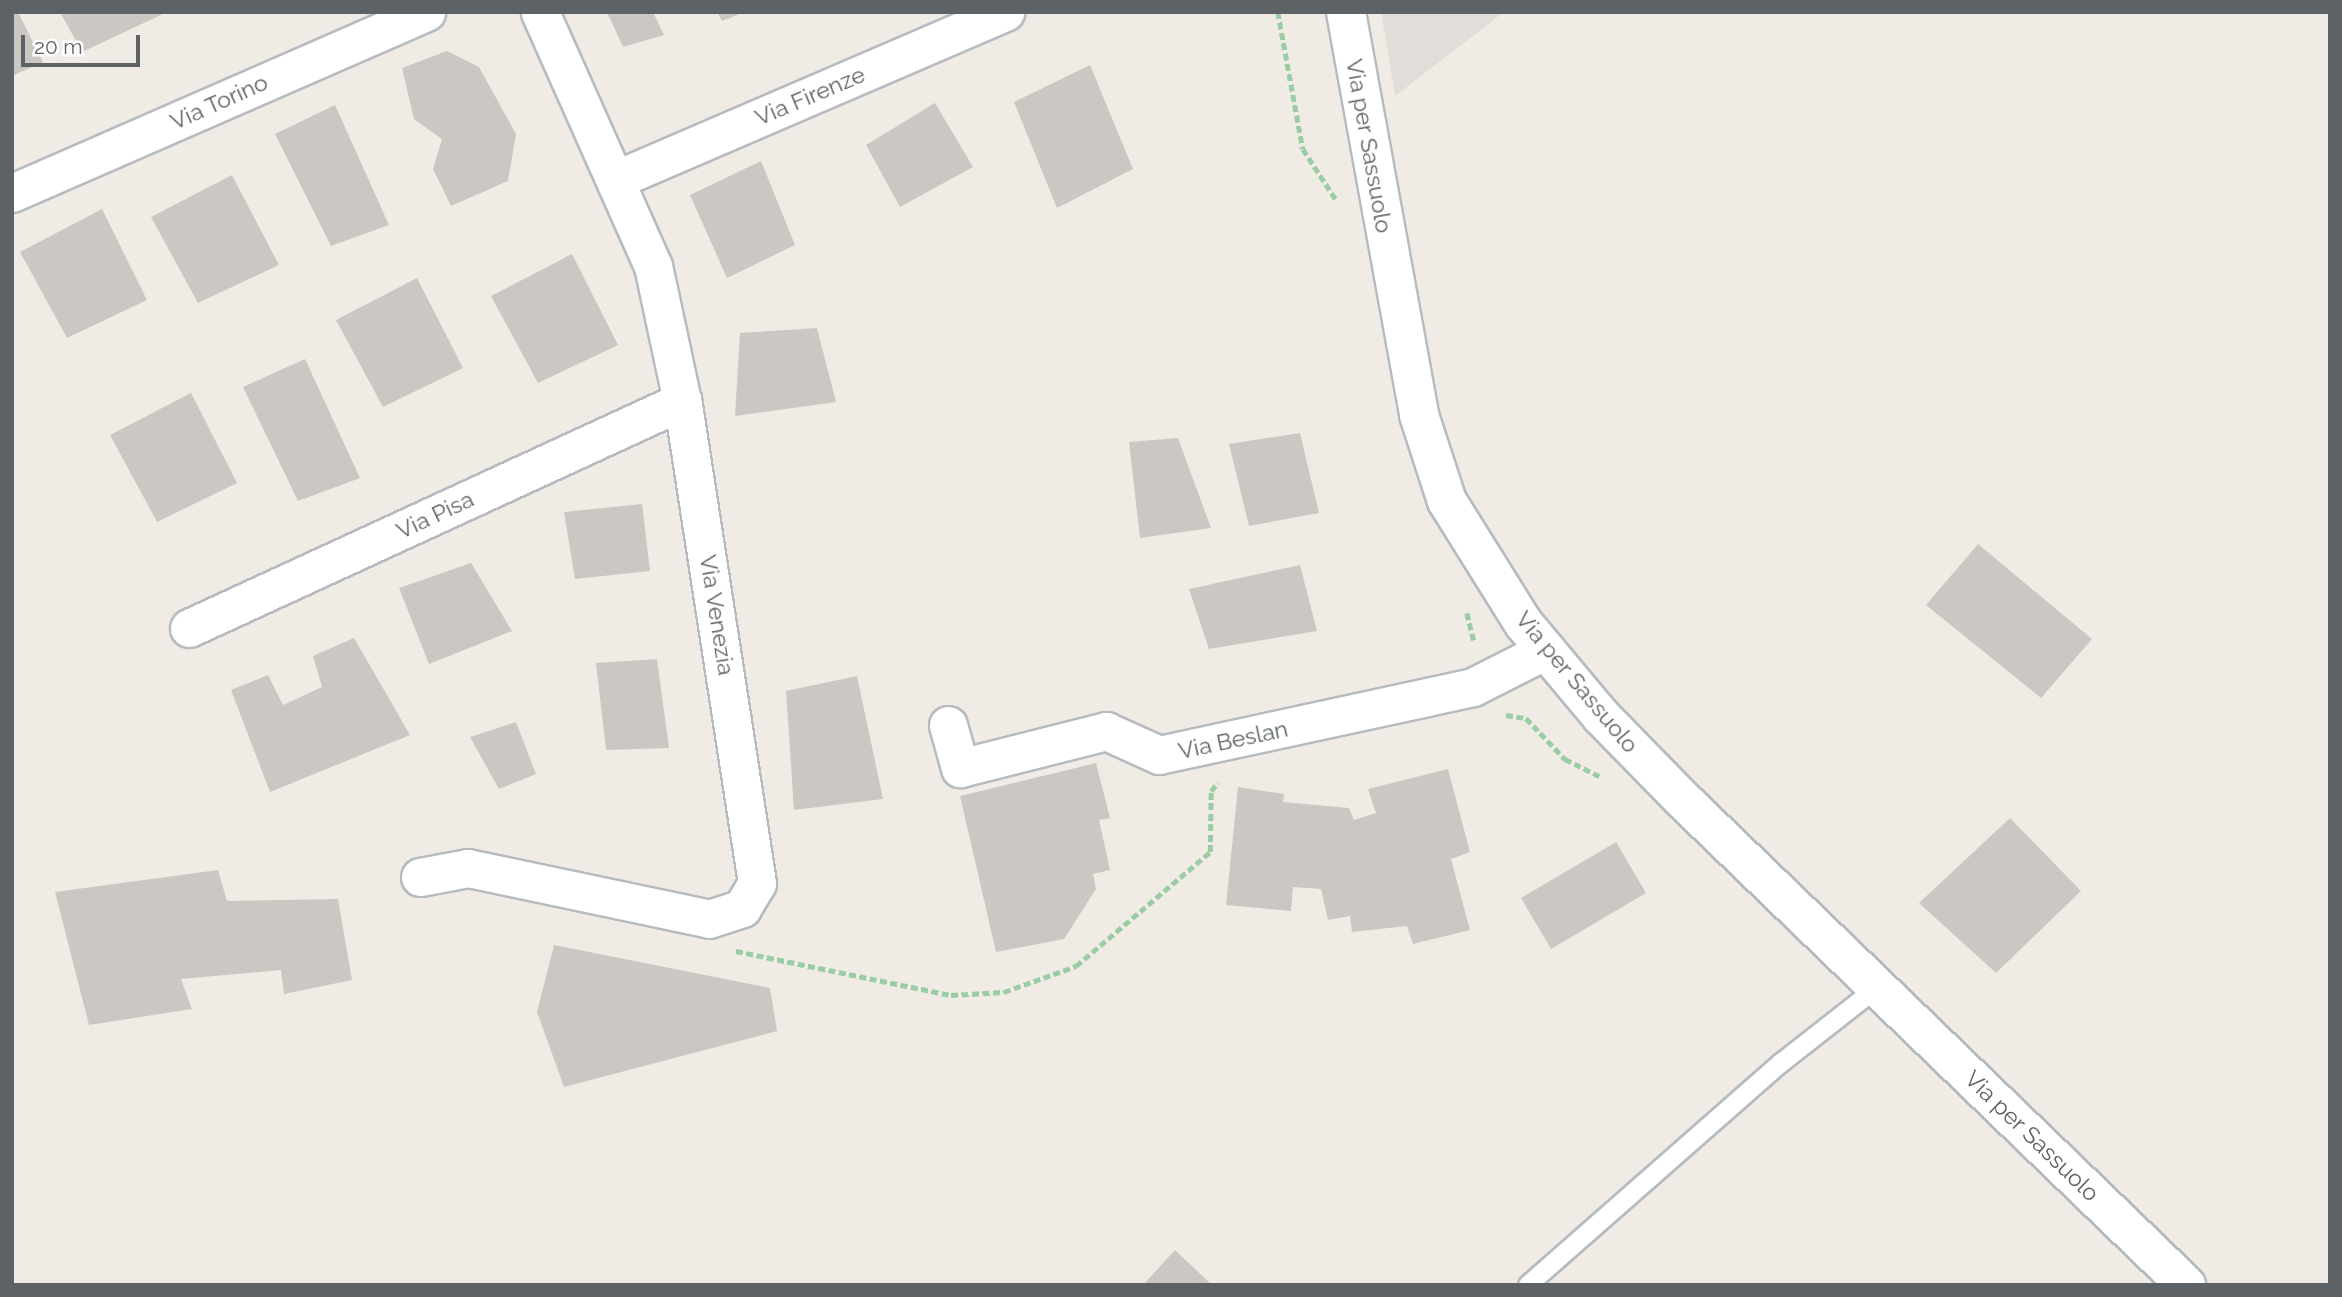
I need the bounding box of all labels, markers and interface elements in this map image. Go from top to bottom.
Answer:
scale bar [24,21,144,65]
text: 20 m [34,34,82,59]
street label: Via per Sassuolo [1340,57,1398,235]
street label: Via Firenze [751,60,869,132]
street label: Via Torino [166,68,272,136]
street label: Via Pisa [392,485,478,545]
street label: Via Venezia [694,552,740,678]
street label: Via per Sassuolo [1510,605,1644,759]
street label: Via Beslan [1176,715,1290,765]
street label: Via per Sassuolo [1959,1065,2105,1207]

